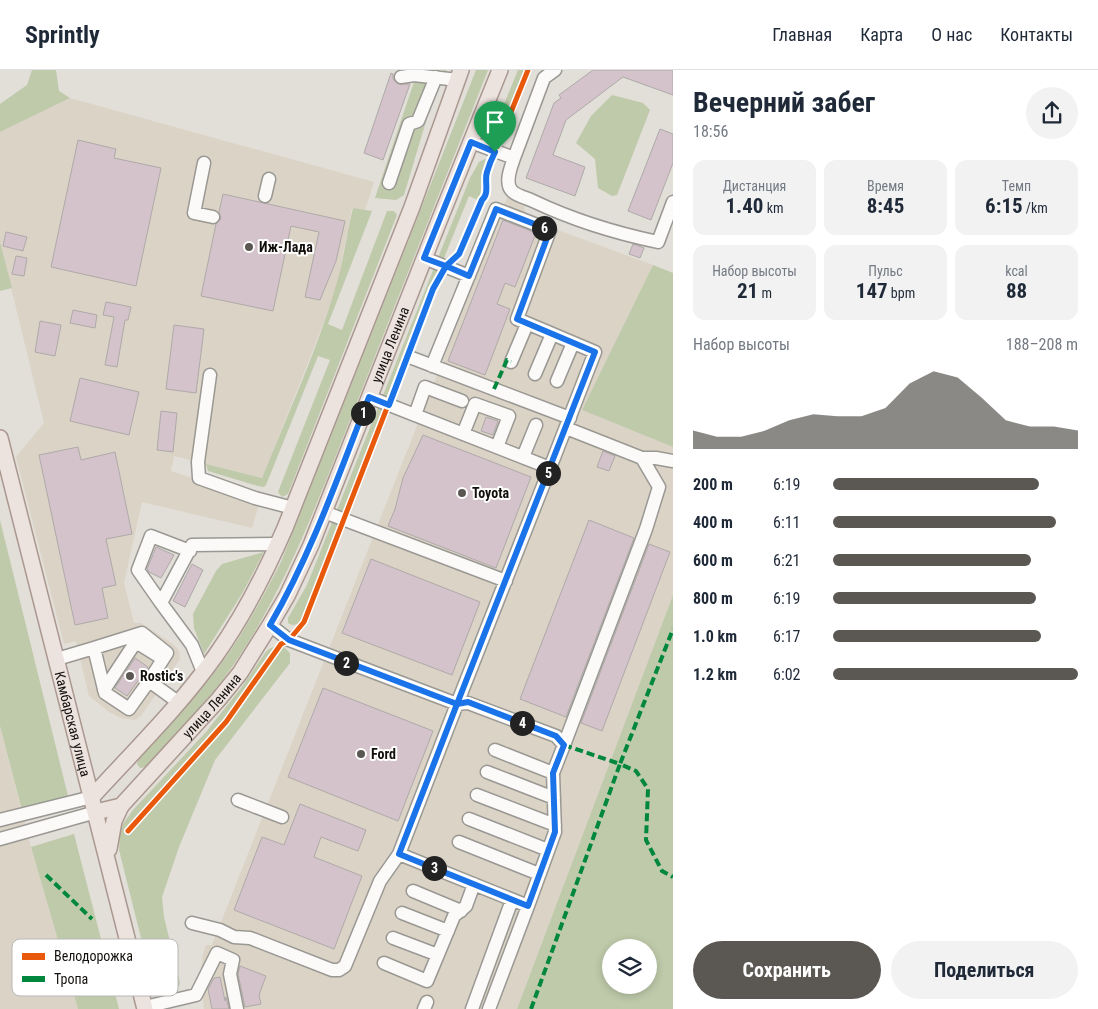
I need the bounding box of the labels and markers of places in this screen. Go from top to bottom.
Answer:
pin [474,101,516,152]
pin: 6 [532,216,556,240]
place label: Иж-Лада [259,239,313,255]
marker: Иж-Лада [243,241,255,253]
pin: 1 [350,400,376,426]
pin: 5 [536,460,560,486]
place label: Toyota [472,485,509,501]
marker: Toyota [456,487,468,499]
pin: 2 [334,650,358,676]
place label: Rostic's [140,668,183,684]
marker: Rostic's [124,670,136,682]
pin: 4 [510,710,534,736]
place label: Ford [371,746,396,762]
marker: Ford [355,748,367,760]
pin: 3 [422,856,446,880]

